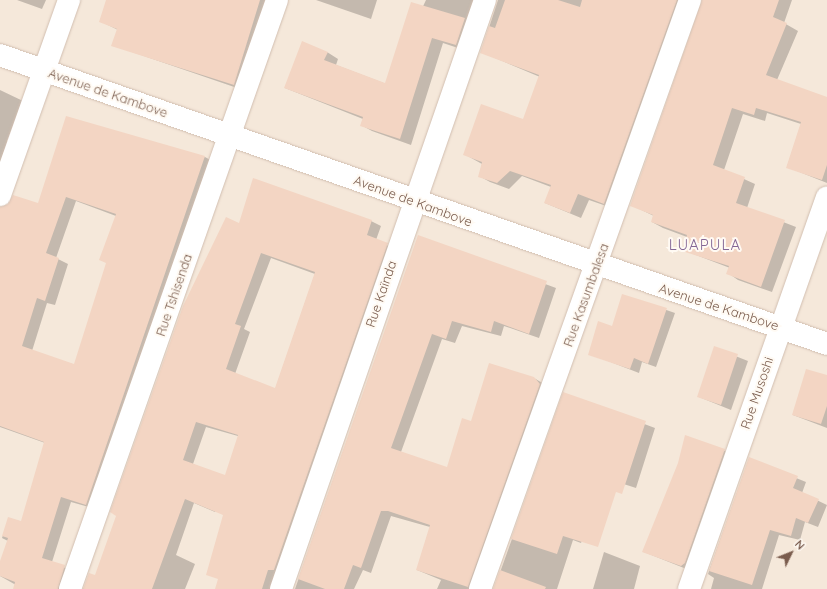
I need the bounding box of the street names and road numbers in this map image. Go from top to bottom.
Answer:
street label: Avenue de Kambove [46,65,170,121]
street label: Avenue de Kambove [352,172,474,230]
street label: Rue Kasumbalesa [560,241,612,349]
street label: Rue Tshisenda [153,252,195,338]
street label: Rue Kaïnda [362,259,400,329]
street label: Avenue de Kambove [657,280,781,334]
street label: Rue Musoshi [737,355,777,431]

